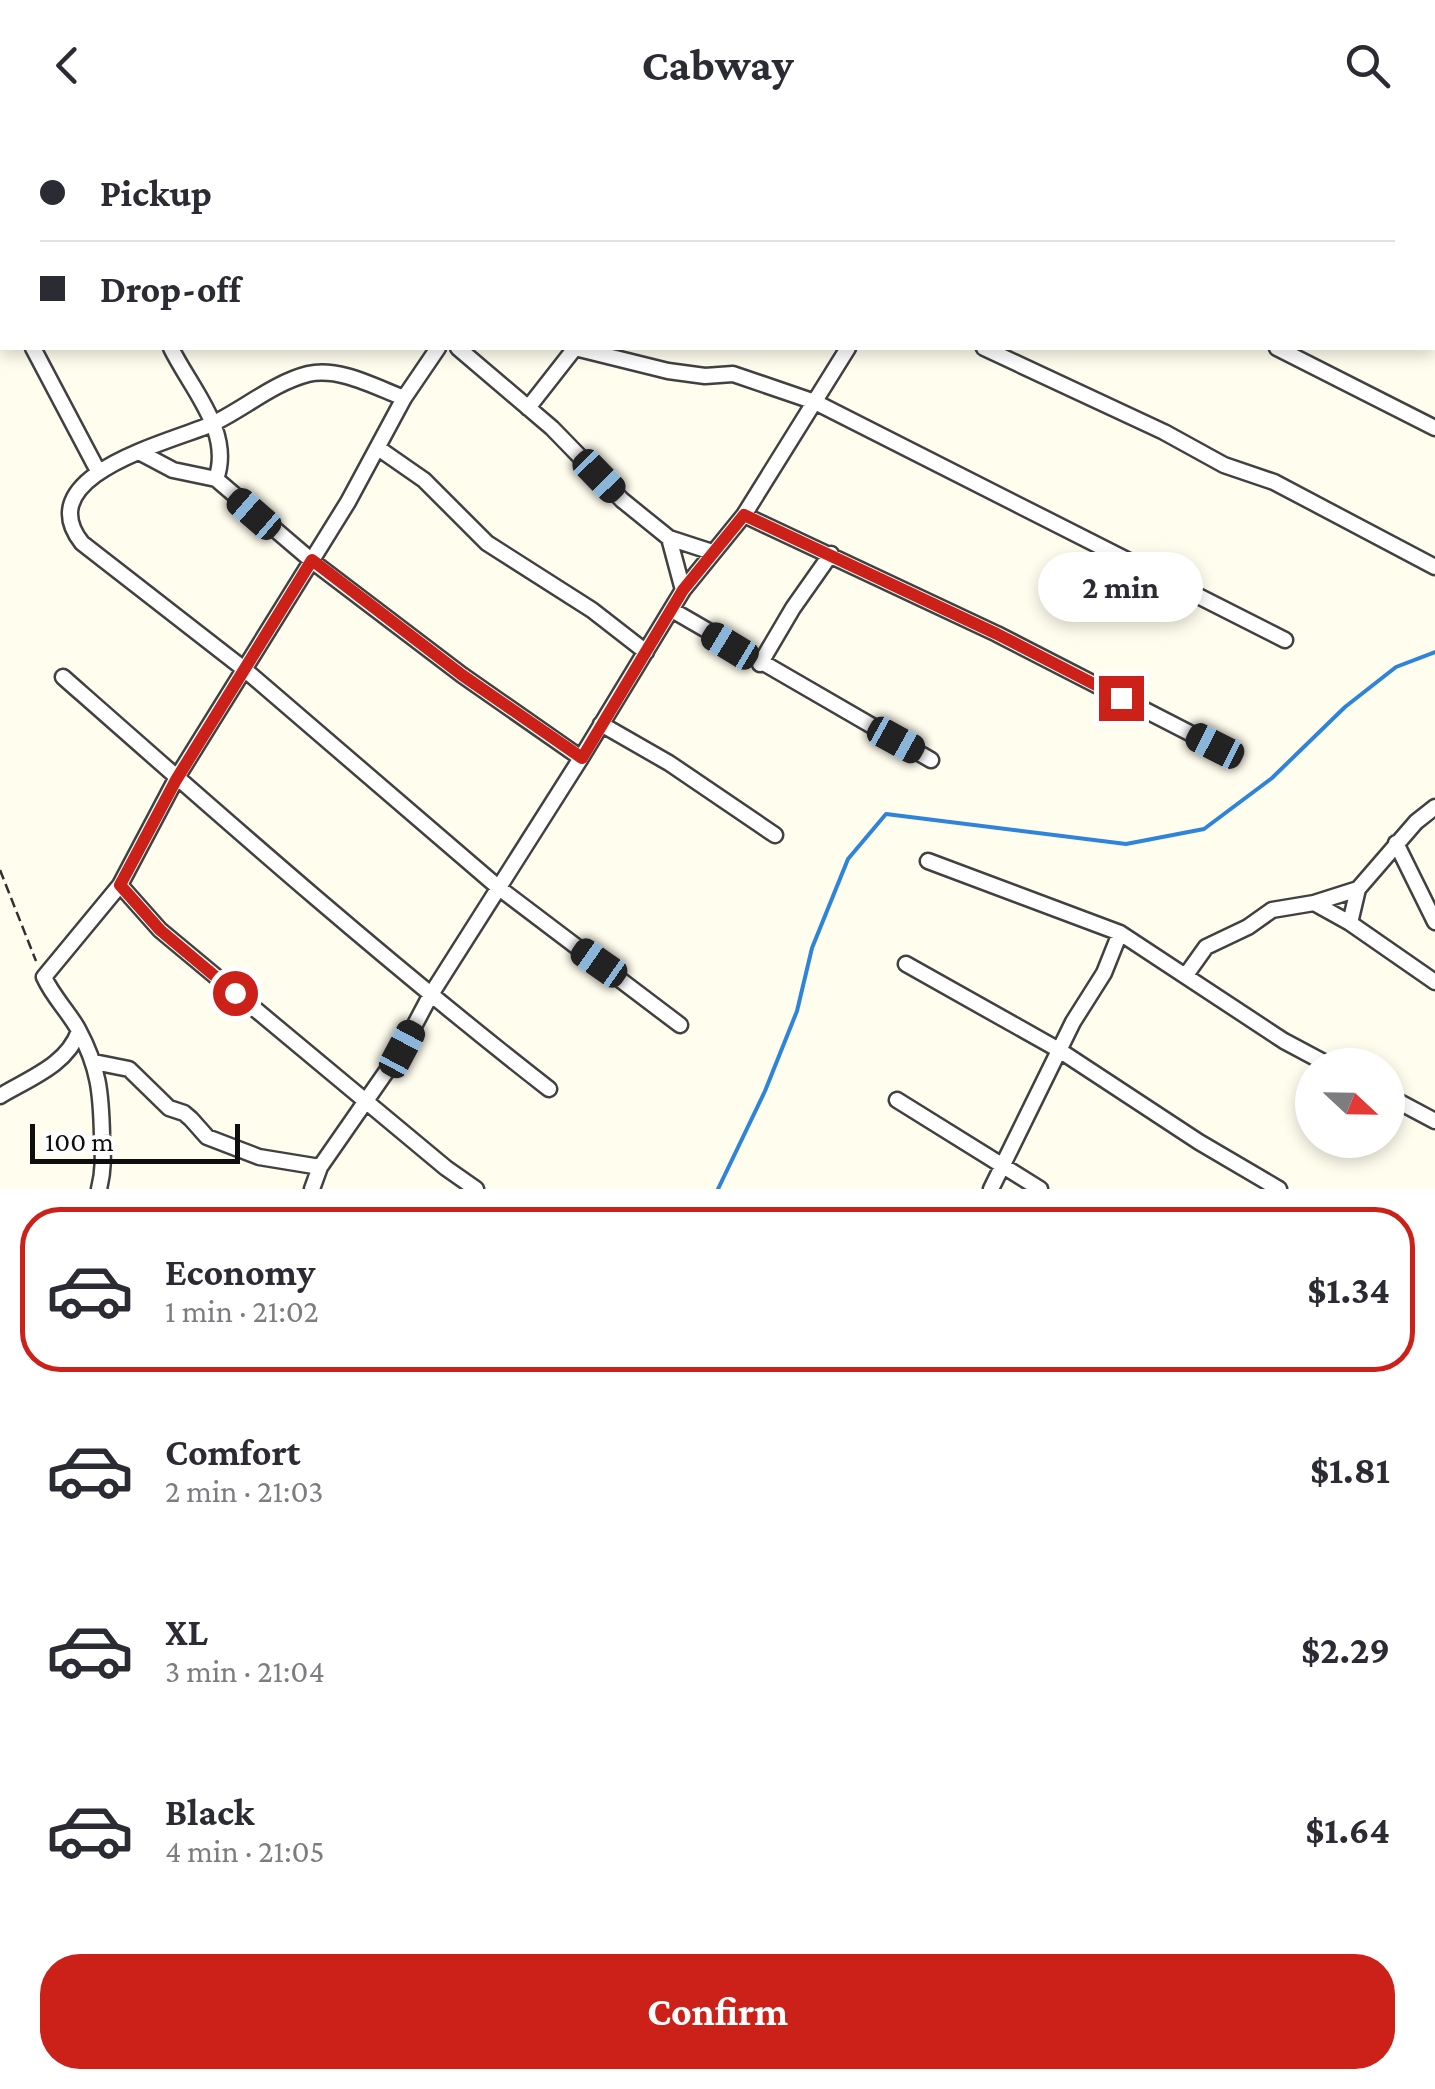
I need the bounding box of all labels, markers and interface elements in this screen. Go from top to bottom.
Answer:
icon: back [40,38,95,93]
icon: search [1340,38,1395,93]
text: Cabway [641,40,794,90]
text: Pickup [100,172,212,214]
text: Drop-off [100,268,241,310]
car [567,444,631,508]
car [222,483,286,545]
callout: 2 min [1038,553,1204,623]
text: 2 min [1082,569,1159,605]
car [697,618,763,674]
route end [1099,676,1144,721]
car [862,712,930,768]
car [1181,719,1249,773]
car [566,934,632,992]
route start [213,971,258,1016]
car [375,1015,429,1083]
north arrow [1295,1048,1405,1158]
map controls [1295,1048,1405,1158]
scale bar [30,1119,240,1164]
text: 100 m [45,1126,114,1157]
icon: car [45,1245,135,1335]
text: Economy [165,1251,315,1293]
text: $1.34 [1307,1269,1390,1311]
text: 1 min · 21:02 [165,1293,319,1329]
icon: car [45,1425,135,1515]
text: Comfort [165,1431,301,1473]
text: $1.81 [1310,1449,1390,1491]
text: 2 min · 21:03 [165,1473,323,1509]
icon: car [45,1605,135,1695]
text: XL [165,1611,208,1653]
text: $2.29 [1301,1629,1390,1671]
text: 3 min · 21:04 [165,1653,325,1689]
icon: car [45,1785,135,1875]
text: Black [165,1791,254,1833]
text: $1.64 [1305,1809,1390,1851]
text: 4 min · 21:05 [165,1833,325,1869]
button: Confirm [40,1954,1395,2069]

